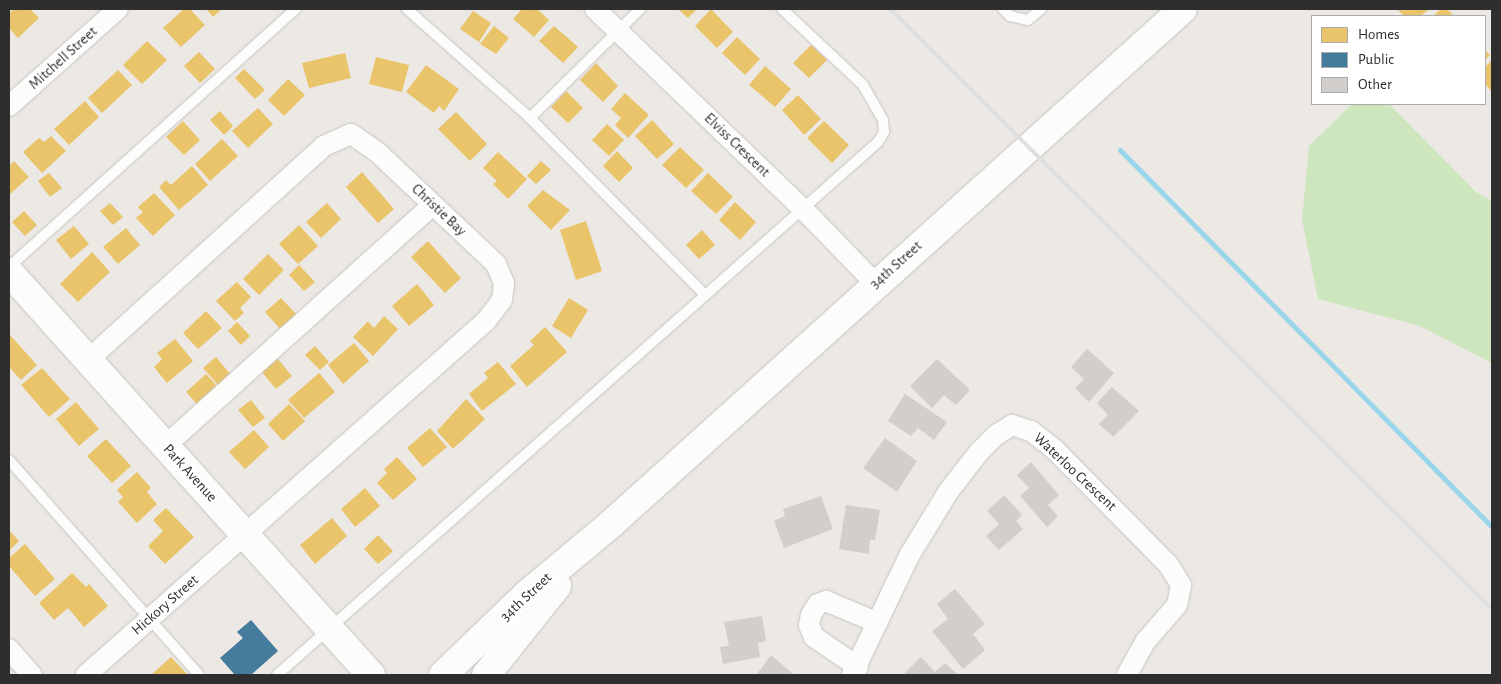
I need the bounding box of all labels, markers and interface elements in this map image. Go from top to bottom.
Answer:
legend [1311,15,1486,105]
street label: Mitchell Street [25,23,101,93]
text: Homes [1358,27,1400,42]
text: Public [1358,52,1394,67]
text: Other [1358,77,1392,92]
street label: Elviss Crescent [700,109,774,181]
street label: Christie Bay [408,180,470,240]
street label: 34th Street [866,237,926,293]
street label: Waterloo Crescent [1030,429,1120,515]
street label: Park Avenue [159,440,221,506]
street label: 34th Street [497,569,555,625]
street label: Hickory Street [128,571,202,639]

